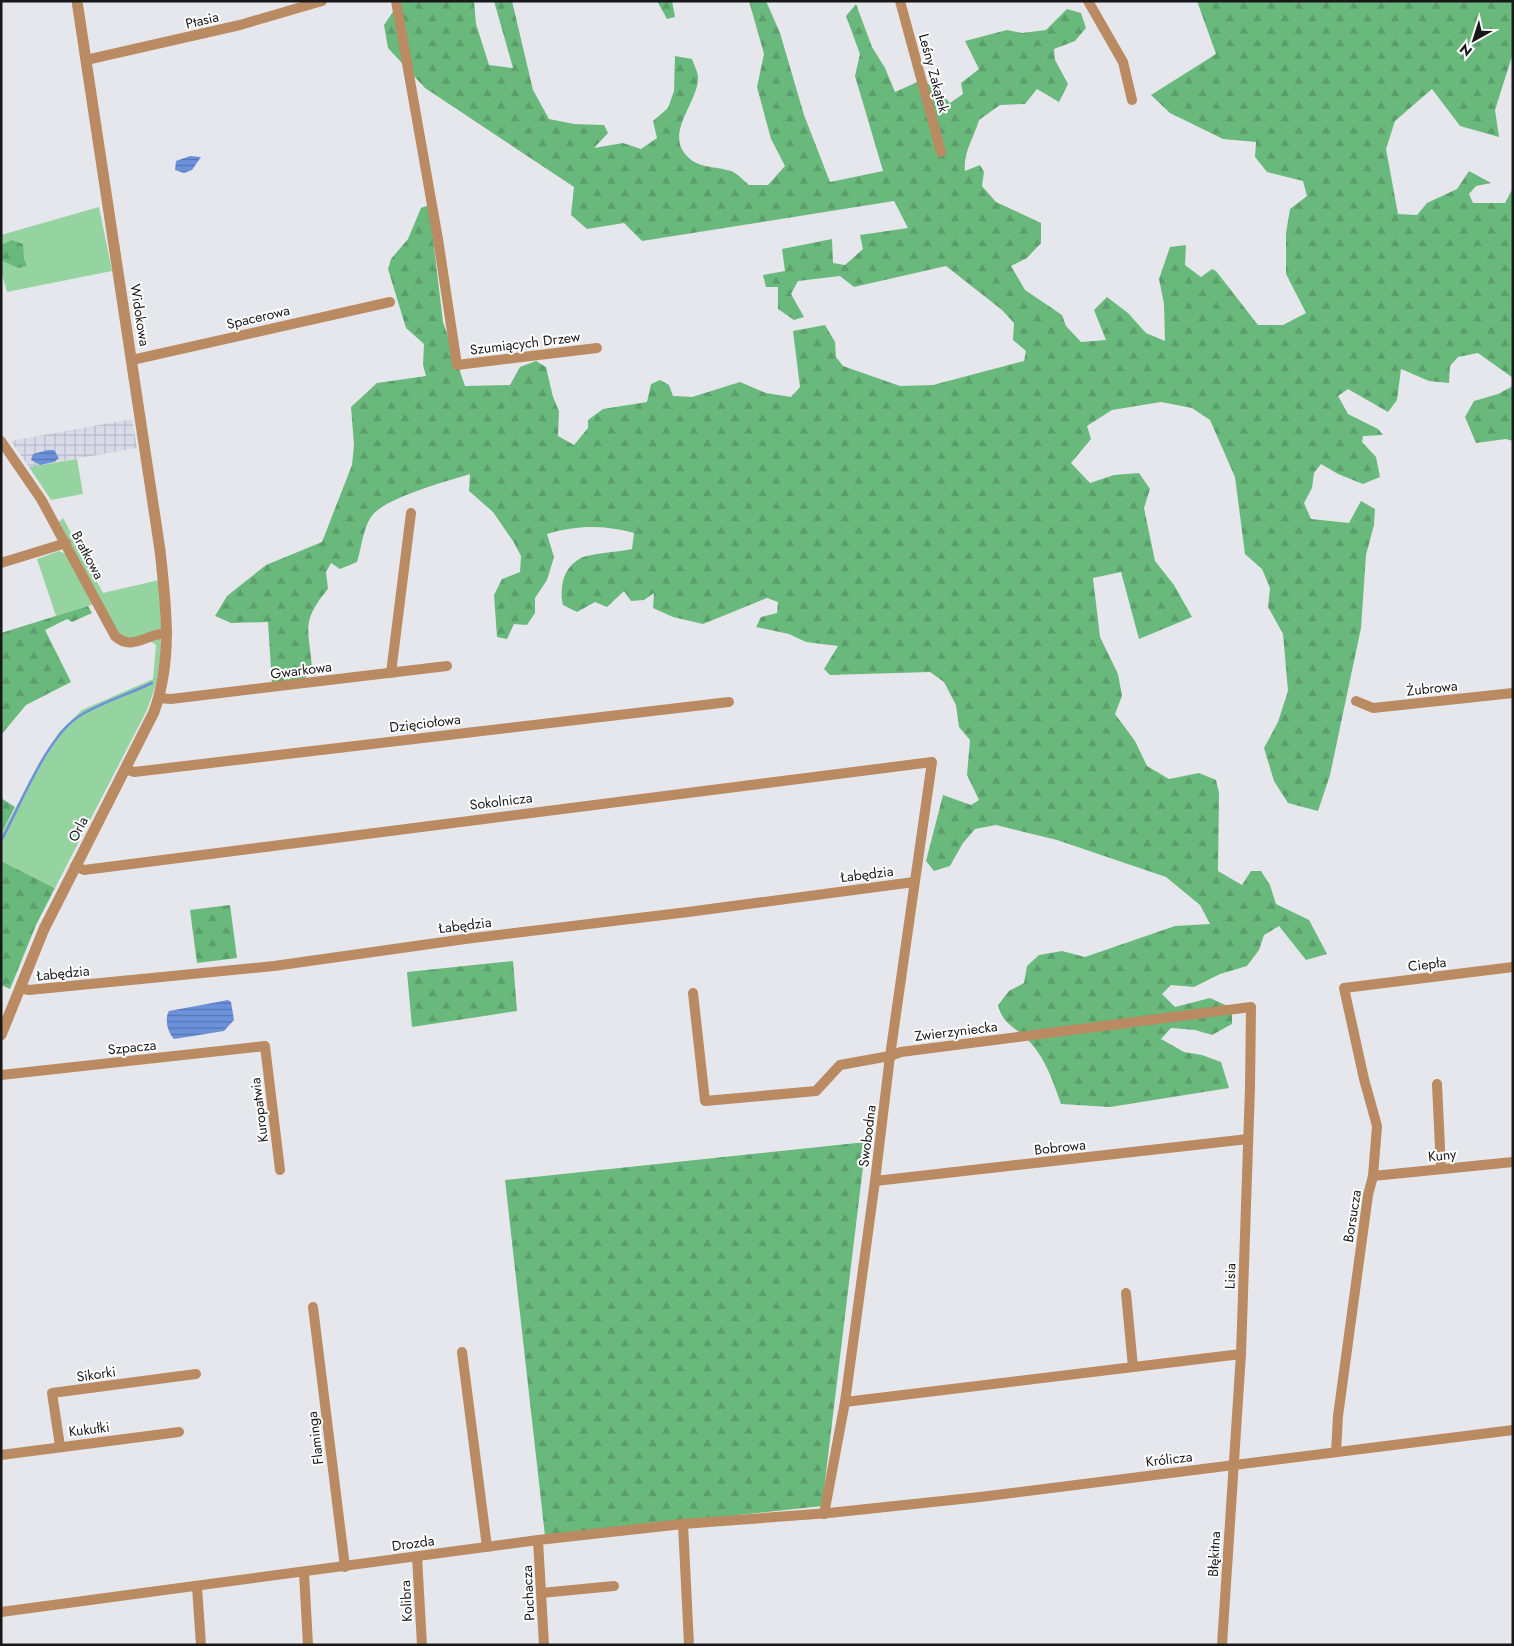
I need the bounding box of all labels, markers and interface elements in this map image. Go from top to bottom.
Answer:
street label: Ptasia [183,6,221,34]
north arrow [1449,15,1499,65]
street label: Leśny Zakątek [914,31,954,115]
text: N [1455,39,1476,61]
street label: Widokowa [125,282,155,348]
street label: Spacerowa [224,300,292,334]
street label: Szumiących Drzew [469,326,582,360]
street label: Bratkowa [67,527,109,583]
street label: Gwarkowa [269,656,333,684]
street label: Żubrowa [1405,675,1459,701]
street label: Dzięciołowa [388,709,462,737]
street label: Sokolnicza [469,787,533,815]
street label: Orla [63,813,93,845]
street label: Łabędzia [838,861,895,887]
street label: Łabędzia [436,912,493,938]
street label: Ciepła [1407,952,1447,976]
street label: Łabędzia [35,960,90,986]
street label: Zwierzyniecka [914,1016,998,1046]
street label: Szpacza [107,1035,157,1059]
street label: Kuropatwia [245,1077,273,1143]
street label: Swobodna [853,1104,881,1168]
street label: Bobrowa [1033,1134,1087,1160]
street label: Kuny [1427,1143,1458,1166]
street label: Borsucza [1338,1188,1366,1244]
street label: Lisia [1220,1263,1240,1289]
street label: Sikorki [75,1361,117,1387]
street label: Flaminga [302,1410,328,1466]
street label: Kukułki [67,1417,111,1441]
street label: Królicza [1145,1446,1193,1472]
street label: Drozda [390,1530,436,1556]
street label: Błękitna [1203,1531,1225,1577]
street label: Puchacza [517,1565,539,1621]
street label: Kolibra [395,1580,417,1622]

